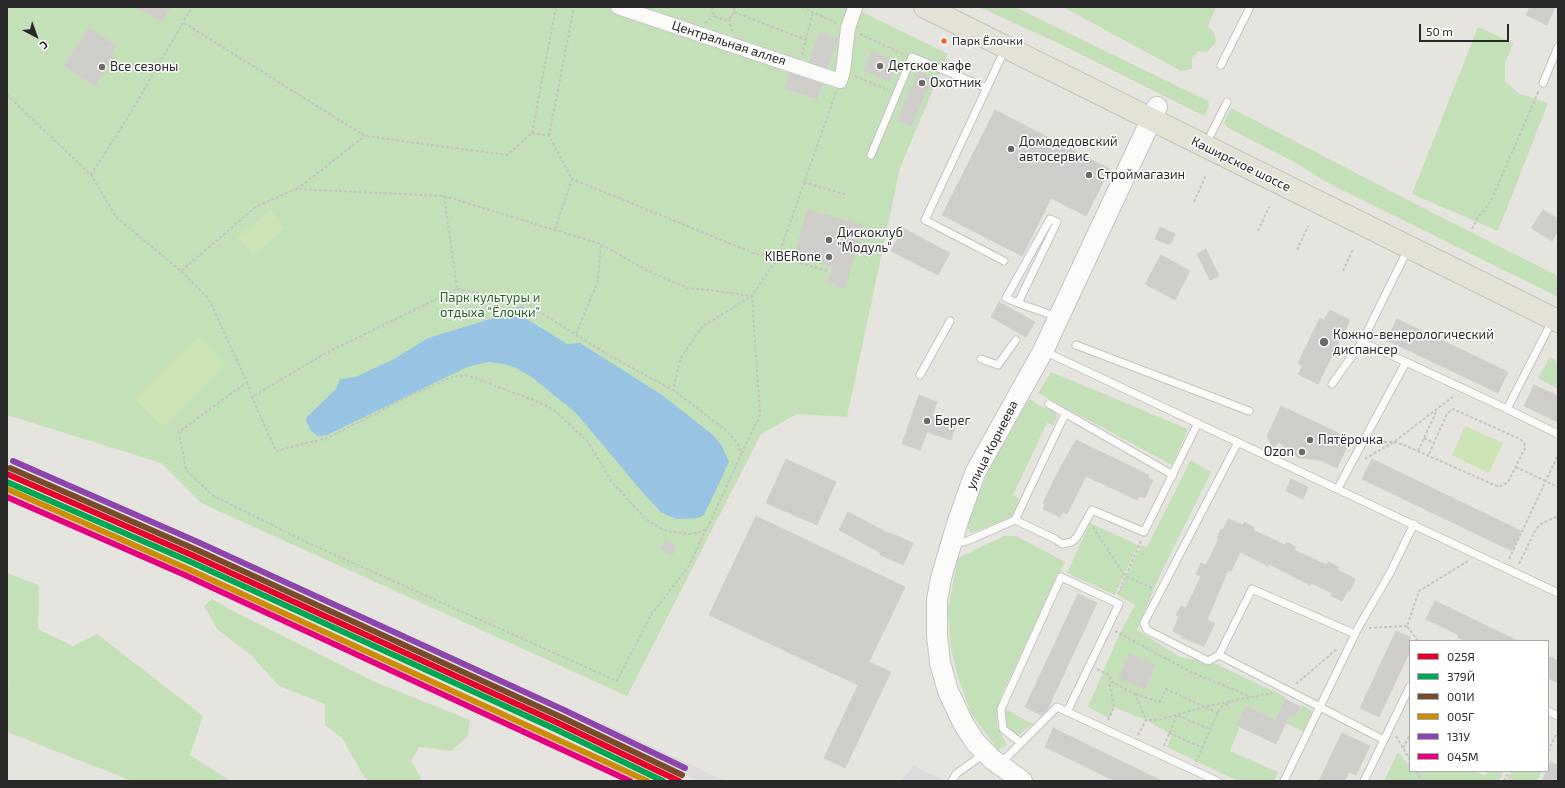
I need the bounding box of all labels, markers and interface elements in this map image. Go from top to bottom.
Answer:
north arrow [16,16,56,56]
scale bar [1421,16,1511,42]
street label: Центральная аллея [670,17,788,69]
text: 50 m [1426,24,1453,38]
place label: Парк Ёлочки [952,34,1023,48]
marker: Парк Ёлочки [939,36,949,46]
text: С [37,38,51,52]
place label: Детское кафе [888,58,971,74]
place label: Все сезоны [110,59,178,75]
marker: Детское кафе [875,61,885,71]
marker: Все сезоны [97,62,107,72]
place label: Охотник [930,75,981,91]
marker: Охотник [917,78,927,88]
street label: Каширское шоссе [1189,133,1293,195]
place label: Домодедовский автосервис [1019,134,1118,165]
marker: Домодедовский автосервис [1006,144,1016,154]
place label: Строймагазин [1097,167,1185,183]
marker: Строймагазин [1084,170,1094,180]
place label: Дискоклуб "Модуль" [837,225,903,256]
marker: Дискоклуб "Модуль" [824,235,834,245]
place label: KIBERone [765,249,821,265]
marker: KIBERone [824,252,834,262]
park label: Парк культуры и отдыха "Ёлочки" [440,290,540,321]
place label: Кожно-венерологический диспансер [1333,327,1494,358]
marker: Кожно-венерологический диспансер [1318,336,1330,348]
street label: улица Корнеева [963,398,1021,492]
place label: Берег [935,413,970,429]
marker: Берег [922,416,932,426]
place label: Пятёрочка [1318,432,1383,448]
marker: Пятёрочка [1305,435,1315,445]
place label: Ozon [1264,444,1294,460]
marker: Ozon [1297,447,1307,457]
legend [1409,640,1549,772]
text: 025Я [1447,649,1475,663]
text: 379Й [1447,669,1475,683]
text: 001И [1447,689,1475,703]
text: 005Г [1447,709,1474,723]
text: 131У [1447,729,1470,743]
text: 045М [1447,749,1479,763]

